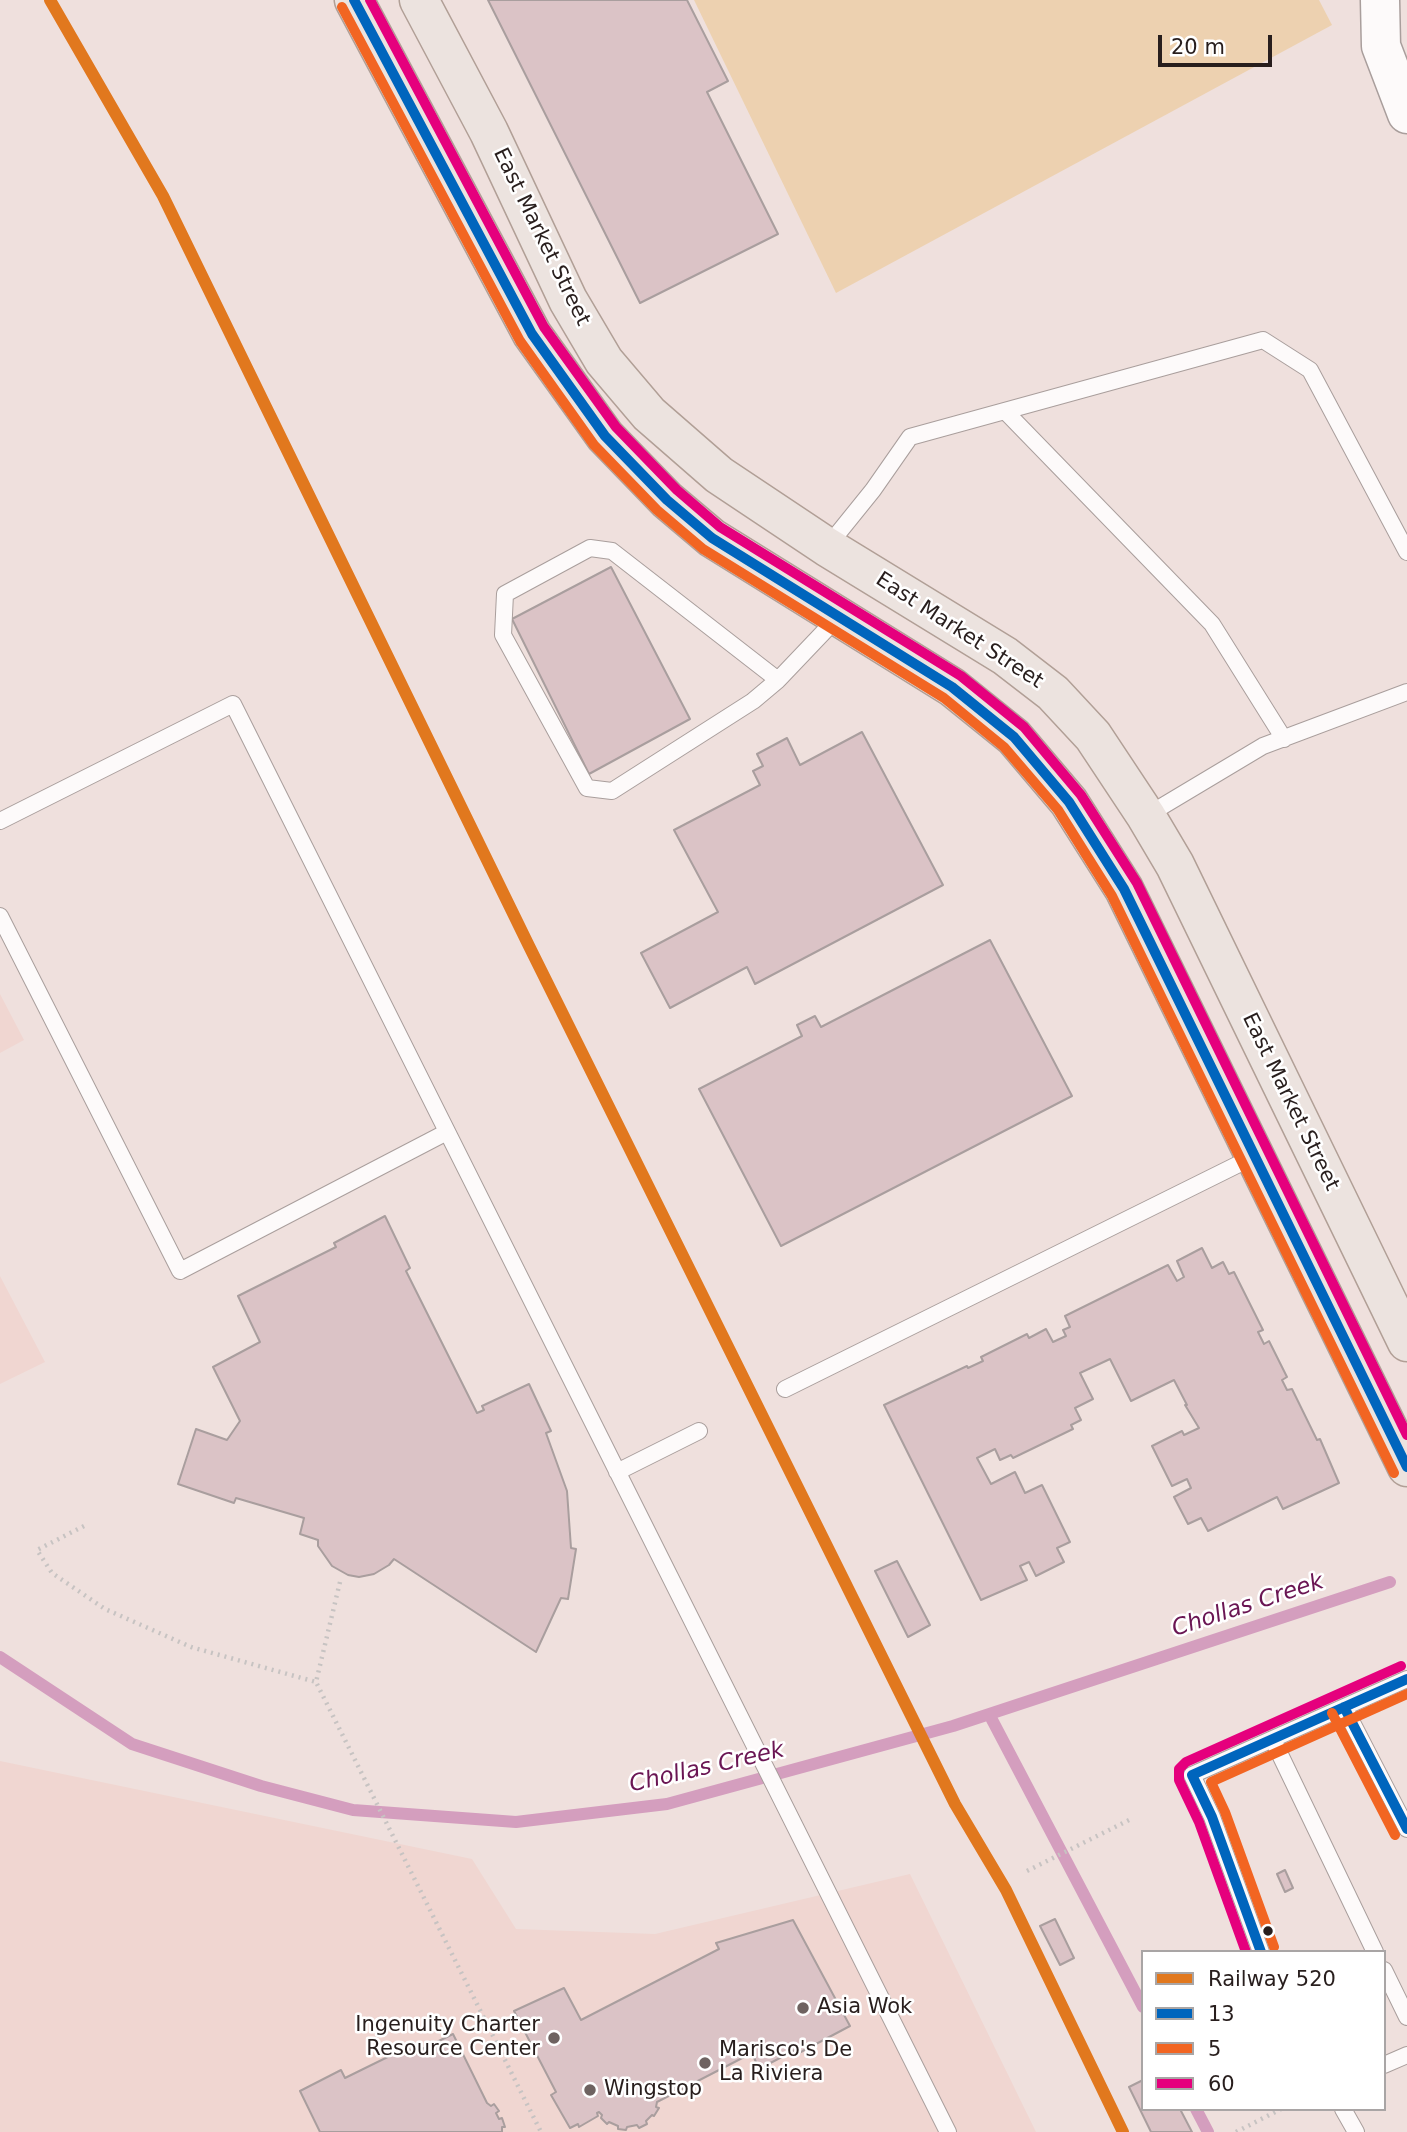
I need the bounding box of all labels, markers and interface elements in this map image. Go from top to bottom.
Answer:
scale bar [1162,21,1276,65]
text: 20 m [1171,35,1225,59]
street label: East Market Street [487,144,595,330]
street label: East Market Street [871,567,1047,695]
street label: East Market Street [1236,1009,1344,1195]
water label: Chollas Creek [1169,1568,1327,1644]
water label: Chollas Creek [627,1737,787,1799]
unlabelled marker [1261,1924,1275,1938]
legend [1141,1950,1386,2111]
text: Railway 520 [1208,1967,1336,1991]
place label: Asia Wok [817,1995,912,2021]
marker: Asia Wok [795,2000,811,2016]
text: 13 [1208,2002,1235,2026]
place label: Ingenuity Charter Resource Center [355,2013,540,2063]
marker: Ingenuity Charter Resource Center [546,2030,562,2046]
text: 5 [1208,2037,1221,2061]
place label: Marisco's De La Riviera [719,2038,852,2088]
marker: Marisco's De La Riviera [697,2055,713,2071]
text: 60 [1208,2072,1235,2096]
place label: Wingstop [604,2077,702,2103]
marker: Wingstop [582,2082,598,2098]

